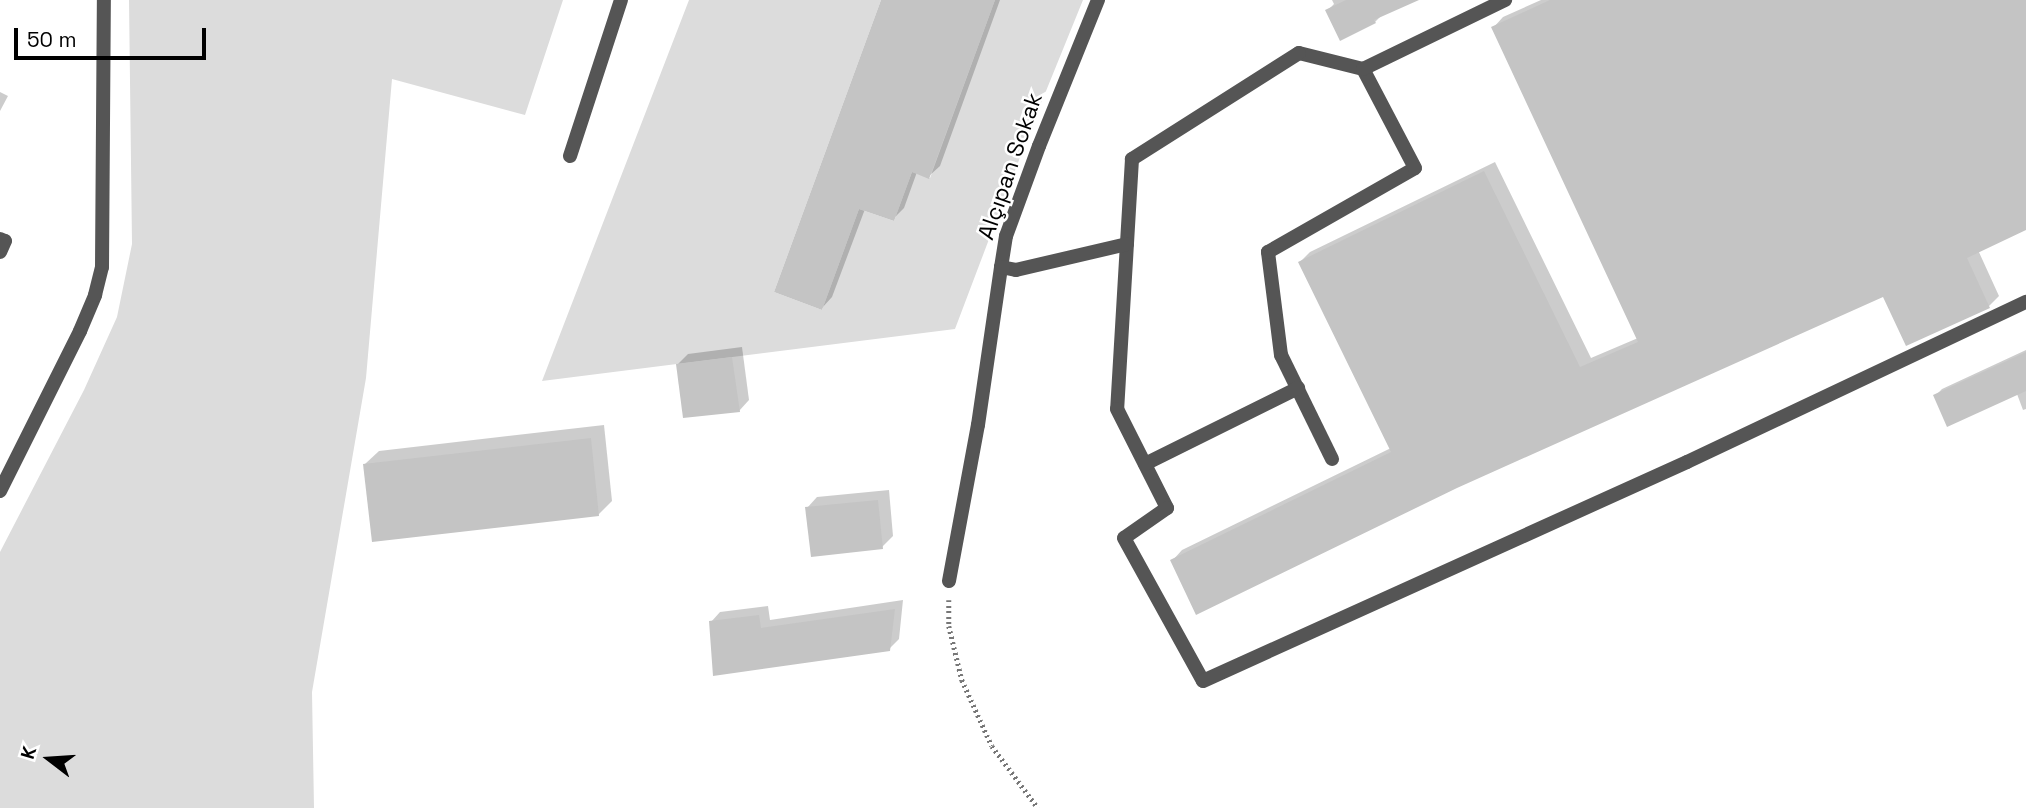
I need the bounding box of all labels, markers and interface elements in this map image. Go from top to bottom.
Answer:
scale bar [18,14,210,58]
text: 50 m [27,26,77,53]
street label: Alçıpan Sokak [972,89,1048,243]
north arrow [14,724,84,794]
text: K [15,743,42,762]

